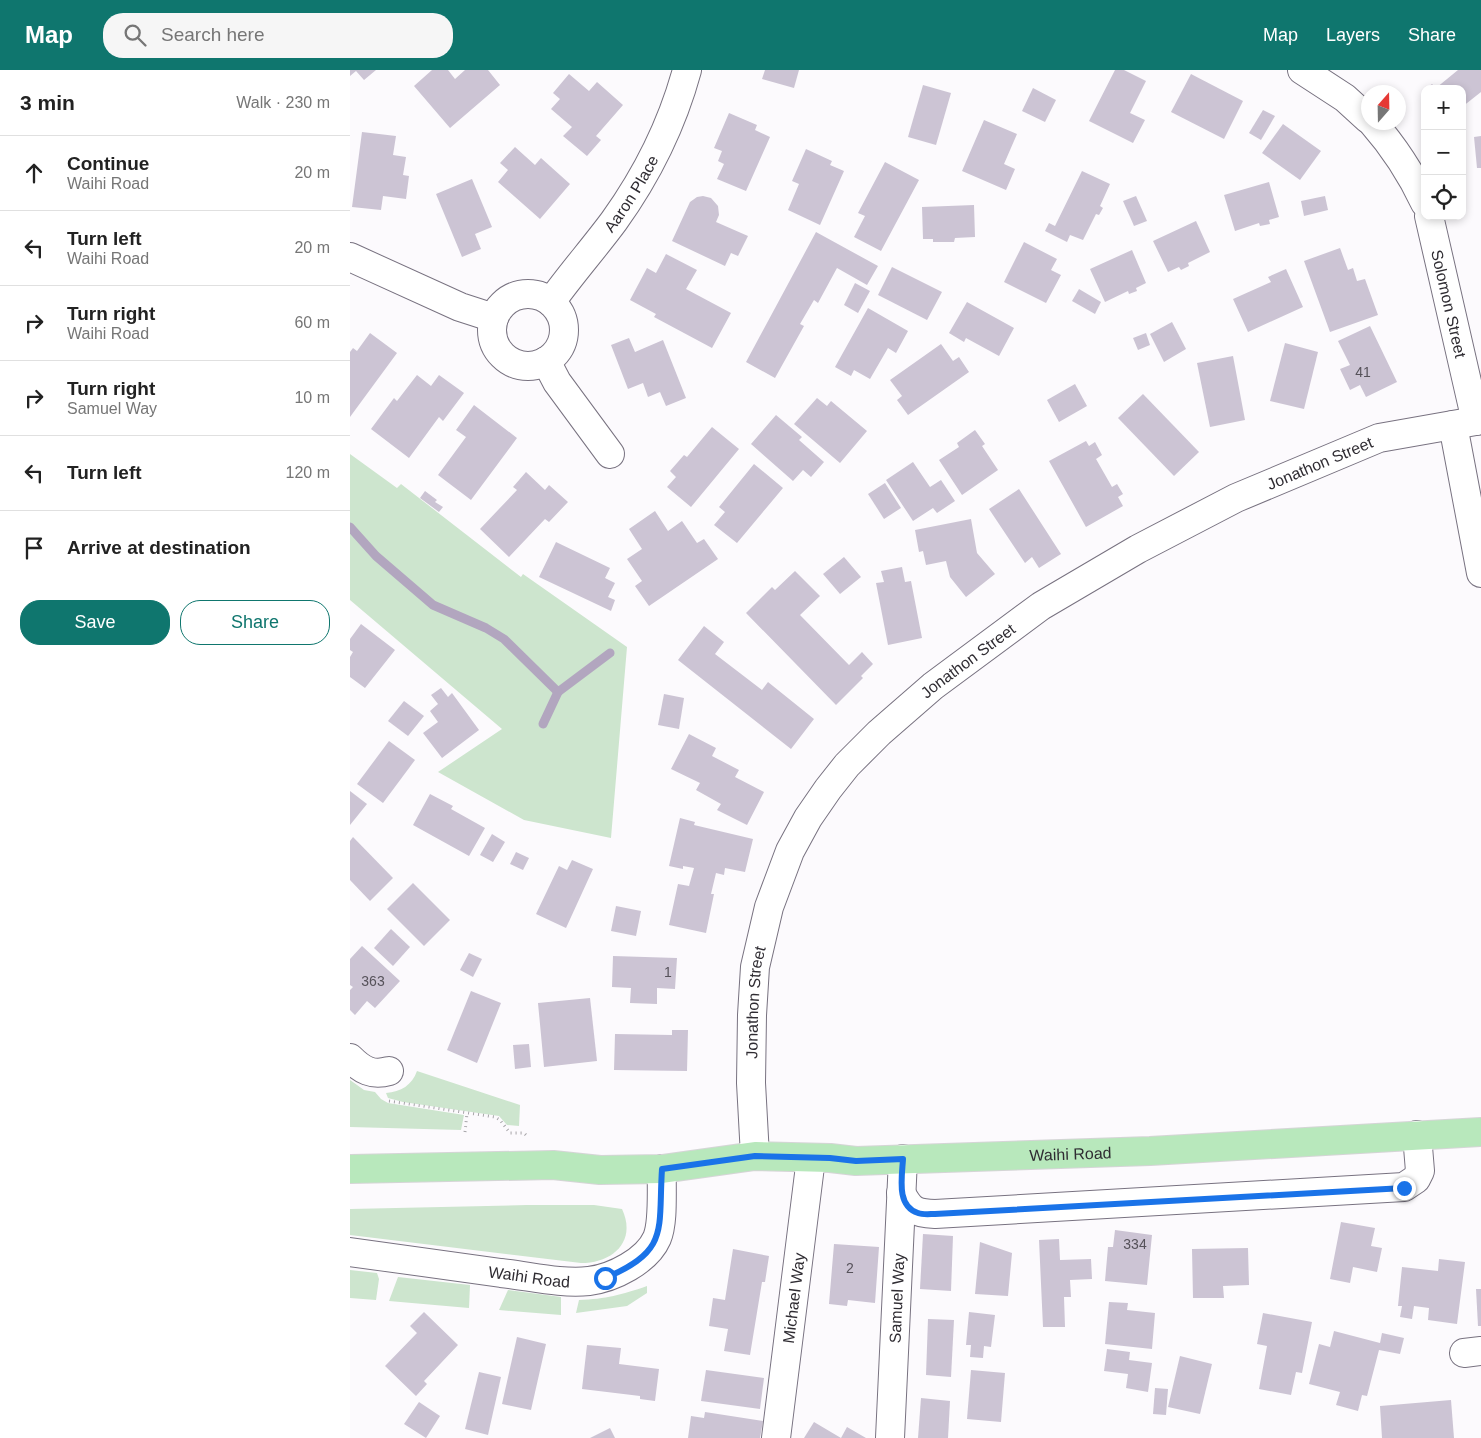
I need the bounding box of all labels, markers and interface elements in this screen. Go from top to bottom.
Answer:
search box [103,13,453,58]
text: Map [25,21,73,48]
icon: search [121,21,149,49]
text: Search here [161,24,265,45]
text: Map [1263,25,1298,45]
text: Layers [1326,25,1380,45]
text: Share [1408,25,1456,45]
north arrow [1361,85,1406,130]
map controls [1421,85,1466,220]
button: + [1421,85,1466,130]
text: 3 min [20,91,75,114]
text: Walk · 230 m [236,94,330,111]
button: − [1421,130,1466,175]
street label: Aaron Place [601,152,662,235]
text: Continue [67,153,149,174]
icon: ahead [20,159,48,187]
text: 20 m [294,164,330,181]
text: Waihi Road [67,175,149,192]
button: locate [1421,175,1466,220]
text: Turn left [67,228,142,249]
icon: left [20,234,48,262]
text: 20 m [294,239,330,256]
street label: Solomon Street [1428,248,1469,360]
text: Waihi Road [67,250,149,267]
text: Turn right [67,303,155,324]
icon: right [20,309,48,337]
text: 60 m [294,314,330,331]
text: Waihi Road [67,325,149,342]
house number: 41 [1355,364,1371,380]
text: Turn right [67,378,155,399]
icon: right [20,384,48,412]
text: 10 m [294,389,330,406]
text: Samuel Way [67,400,157,417]
street label: Jonathon Street [1264,433,1376,493]
icon: left [20,459,48,487]
text: Turn left [67,462,142,483]
text: 120 m [286,464,330,481]
icon: arrive [20,534,48,562]
text: Arrive at destination [67,537,251,558]
button: Save [20,600,170,645]
button: Share [180,600,330,645]
street label: Jonathon Street [918,620,1019,702]
street label: Jonathon Street [743,944,769,1059]
house number: 1 [664,964,672,980]
house number: 363 [361,973,385,989]
street label: Waihi Road [1029,1144,1112,1164]
route end [1393,1177,1416,1200]
house number: 334 [1123,1236,1147,1252]
street label: Michael Way [780,1252,808,1344]
street label: Samuel Way [886,1253,908,1344]
house number: 2 [846,1260,854,1276]
street label: Waihi Road [487,1263,571,1291]
route start [594,1267,617,1290]

